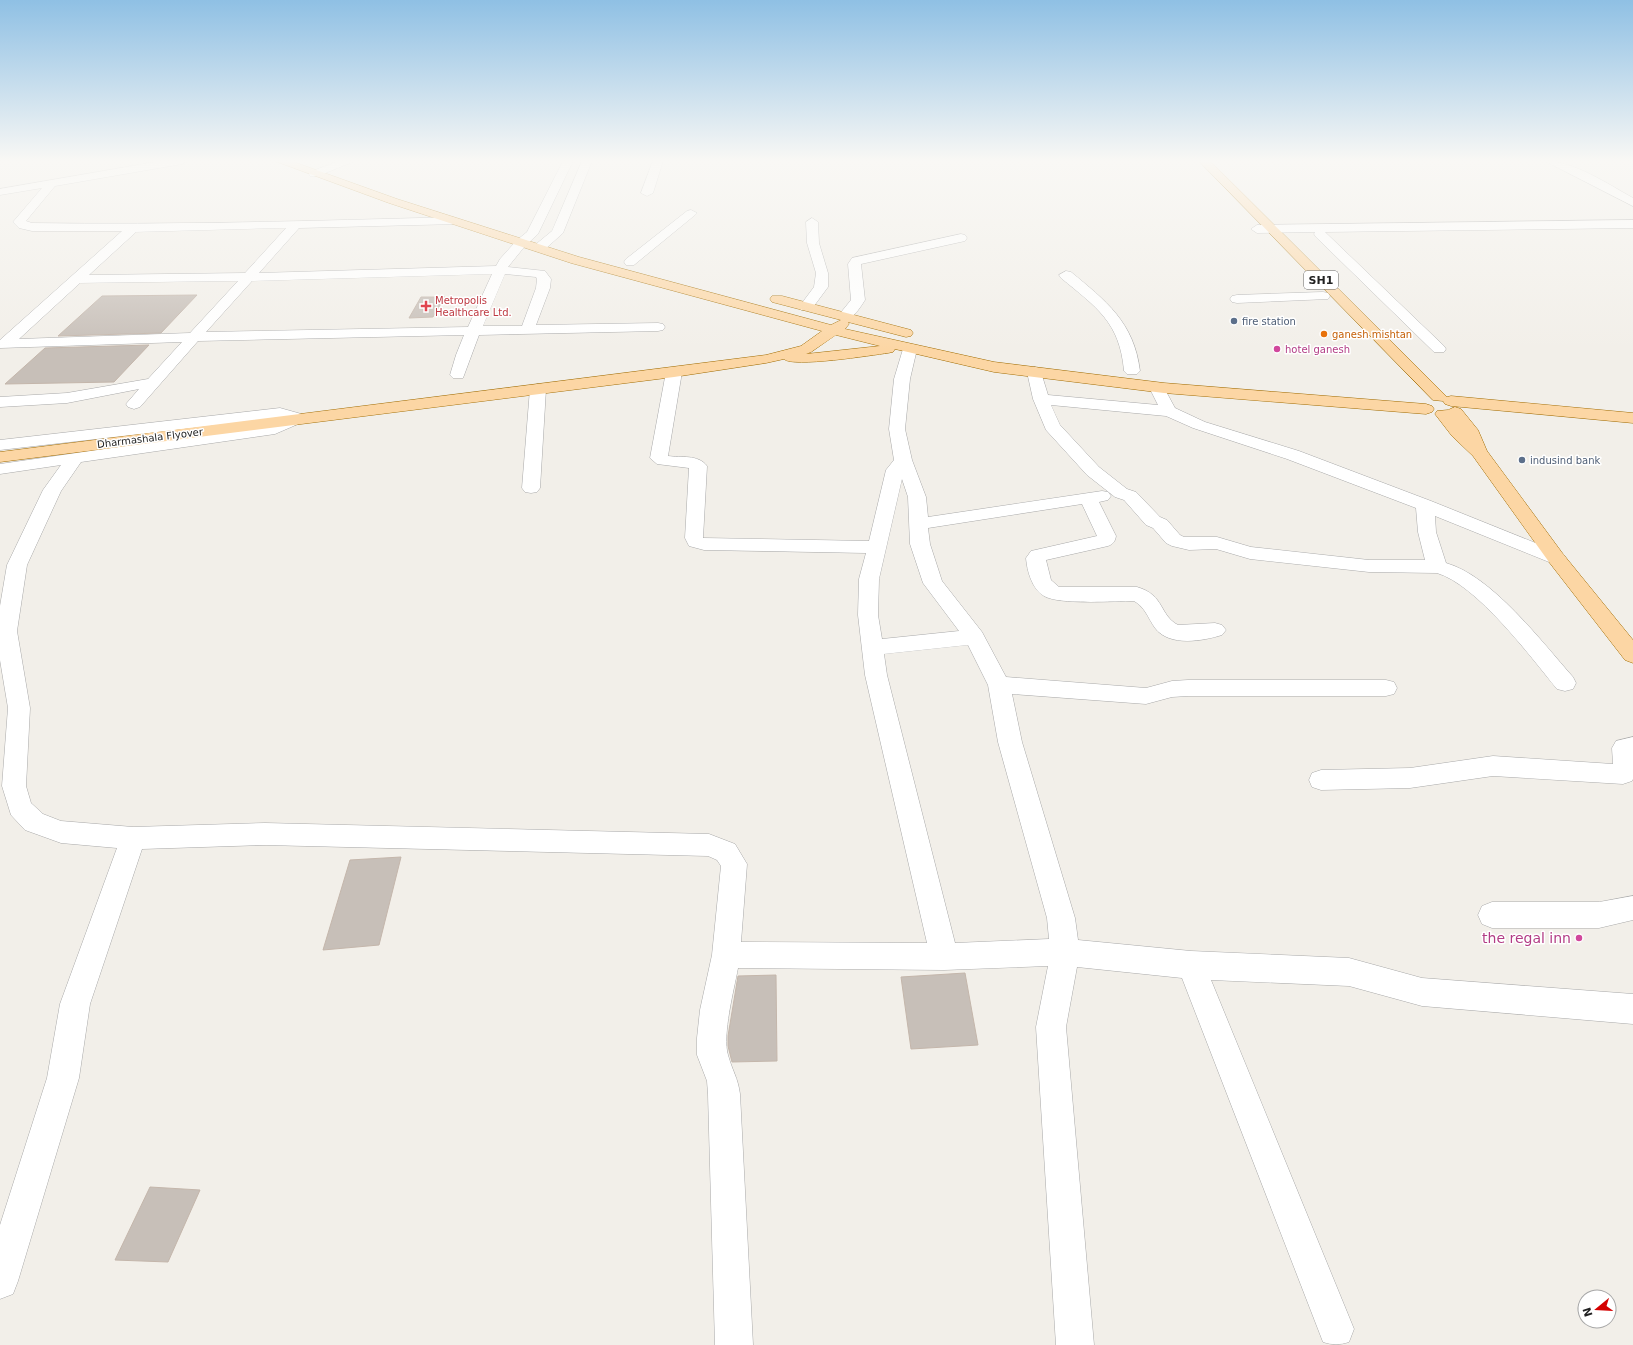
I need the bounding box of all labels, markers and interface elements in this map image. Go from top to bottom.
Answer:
road number: SH1 [1304,271,1338,289]
place label: Metropolis Healthcare Ltd. [435,295,512,318]
marker: Metropolis Healthcare Ltd. [420,300,432,312]
marker: fire station [1229,316,1239,326]
place label: fire station [1242,316,1296,327]
marker: ganesh mishtan [1319,329,1329,339]
place label: ganesh mishtan [1332,329,1412,340]
marker: hotel ganesh [1272,344,1282,354]
place label: hotel ganesh [1285,344,1350,355]
street label: Dharmashala Flyover [96,426,204,450]
marker: indusind bank [1517,455,1527,465]
place label: indusind bank [1530,455,1600,466]
place label: the regal inn [1482,930,1571,946]
marker: the regal inn [1574,933,1584,943]
north arrow [1577,1289,1617,1329]
text: N [1580,1306,1596,1318]

